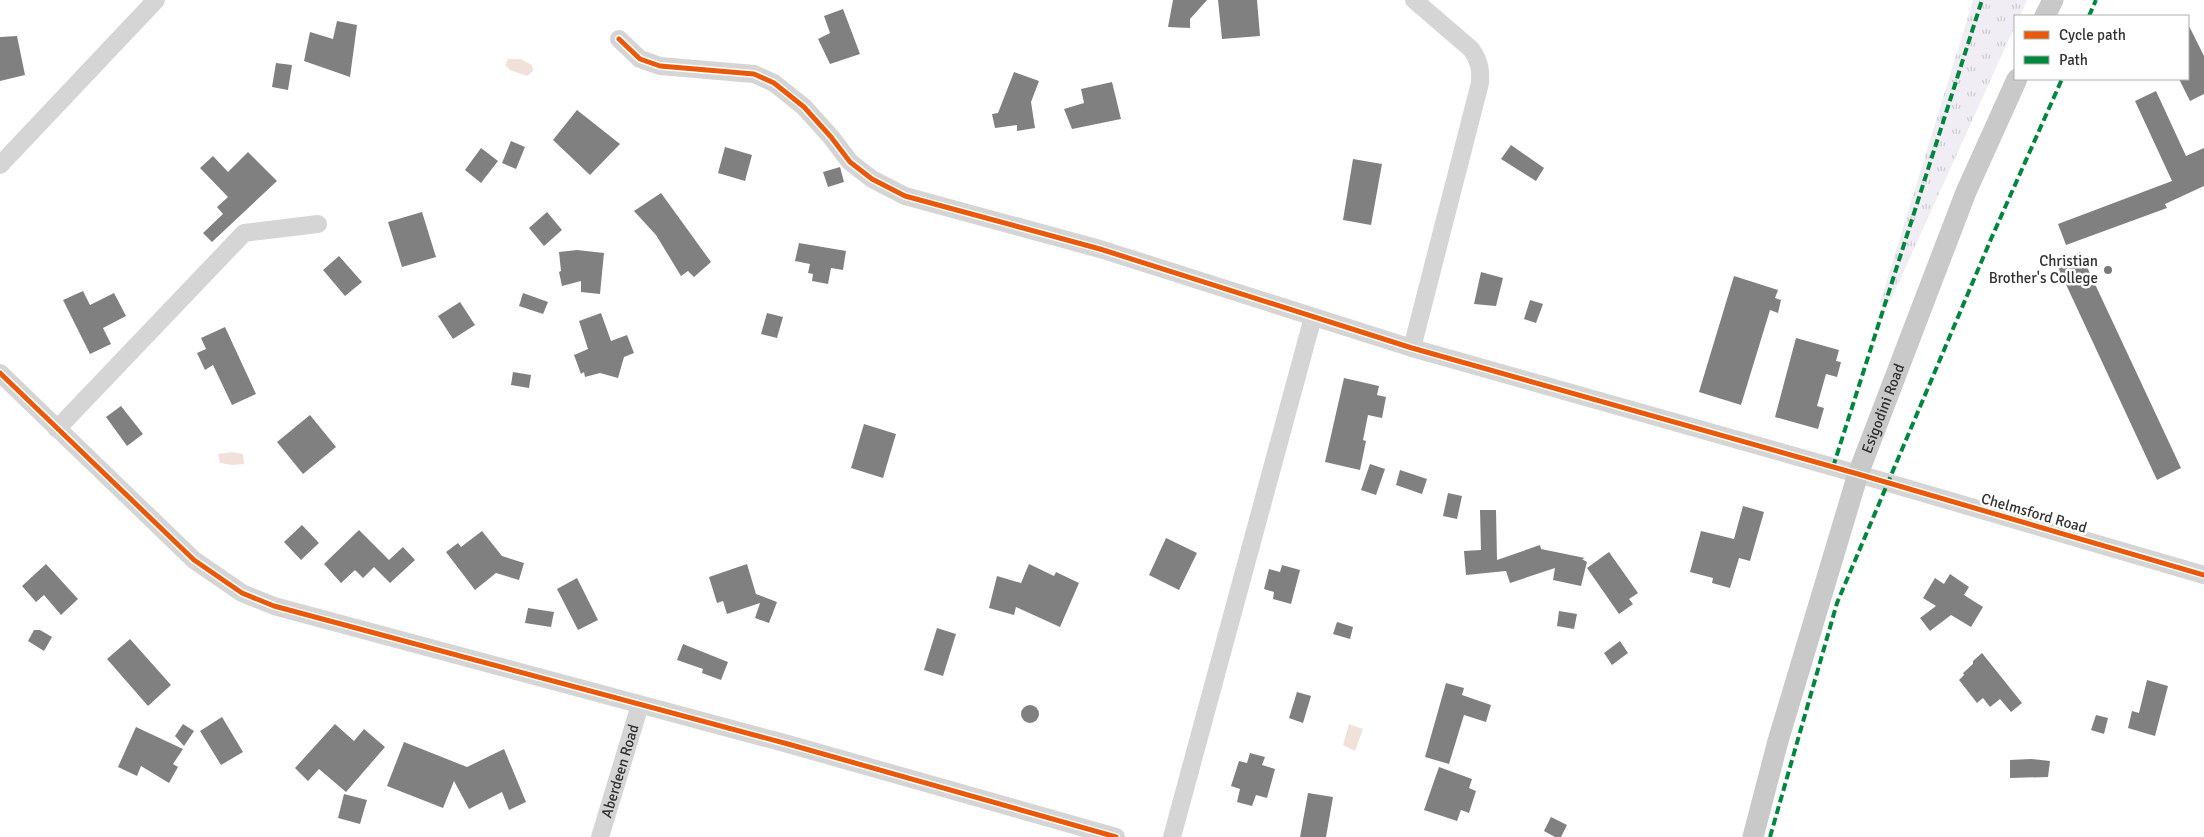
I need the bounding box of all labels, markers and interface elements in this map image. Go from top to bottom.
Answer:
legend [2014,15,2189,80]
text: Cycle path [2059,26,2126,44]
text: Path [2059,51,2088,69]
place label: Christian Brother's College [1989,252,2098,287]
marker: Christian Brother's College [2102,264,2114,276]
street label: Esigodini Road [1858,361,1908,456]
street label: Chelmsford Road [1979,489,2089,537]
street label: Aberdeen Road [597,722,643,820]

